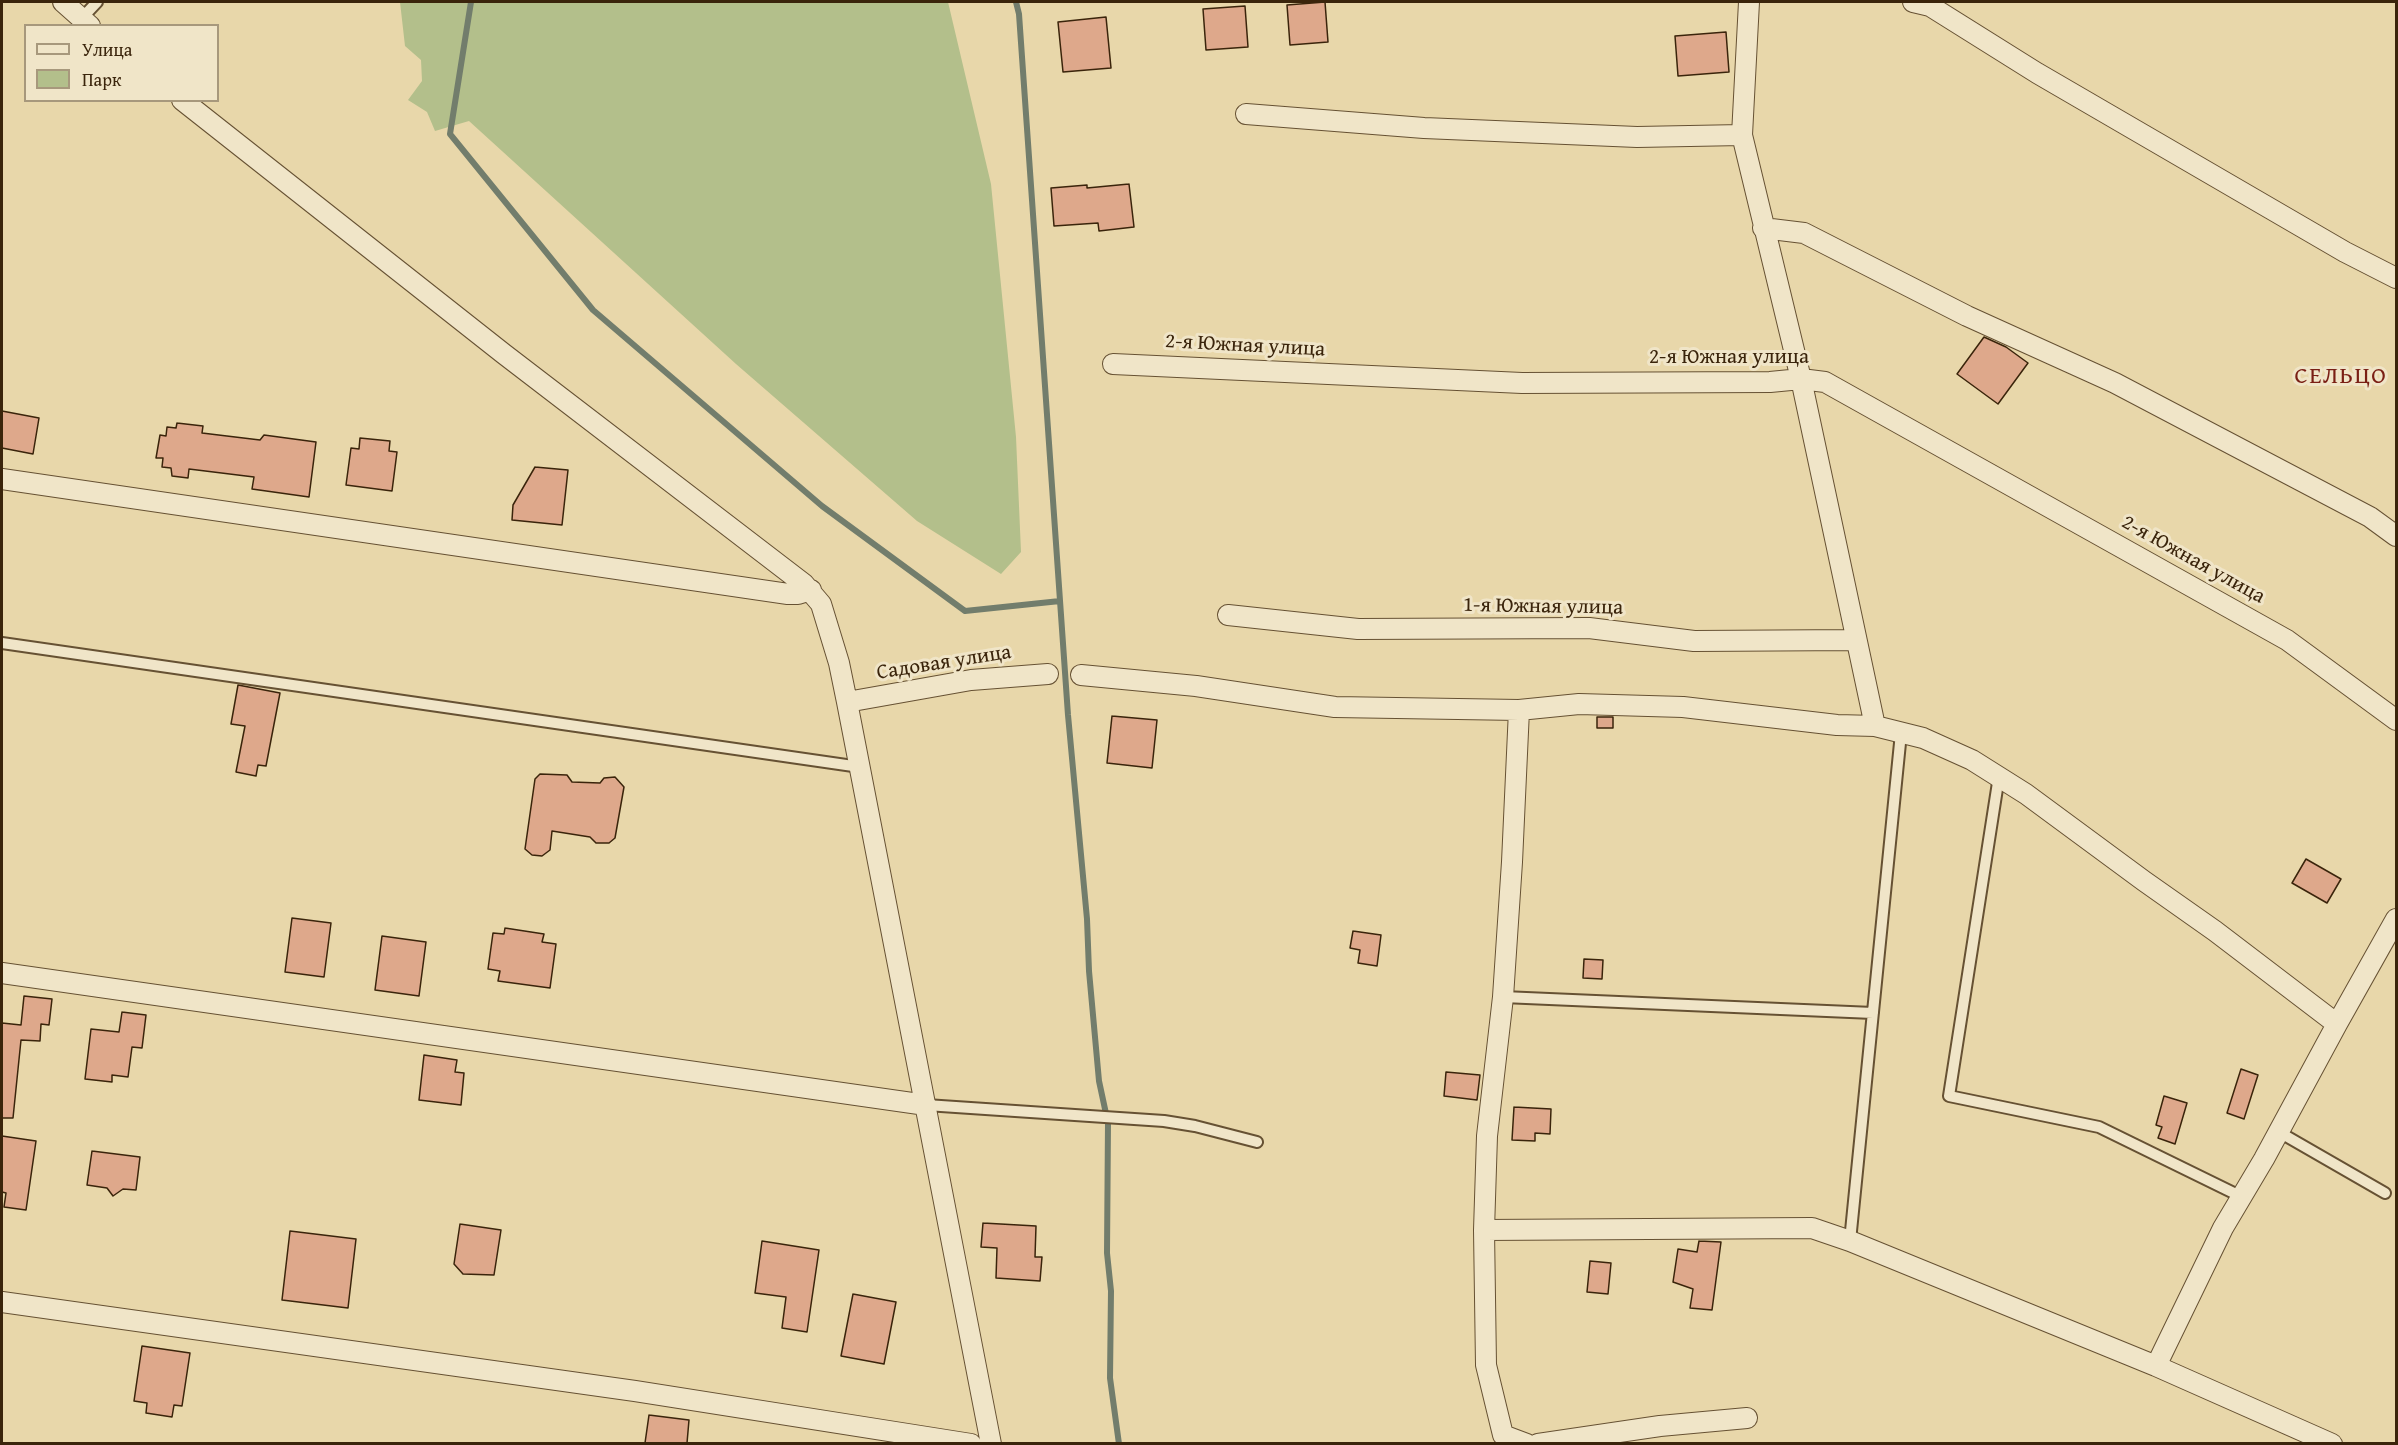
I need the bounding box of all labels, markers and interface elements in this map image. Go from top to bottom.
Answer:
legend [24,24,219,102]
text: Улица [82,36,132,63]
text: Парк [82,66,121,93]
street label: 2-я Южная улица [1164,329,1326,363]
street label: 2-я Южная улица [1649,345,1809,371]
district label: СЕЛЬЦО [2295,363,2387,391]
street label: 2-я Южная улица [2117,510,2269,610]
street label: 1-я Южная улица [1463,593,1623,621]
street label: Садовая улица [875,640,1013,686]

